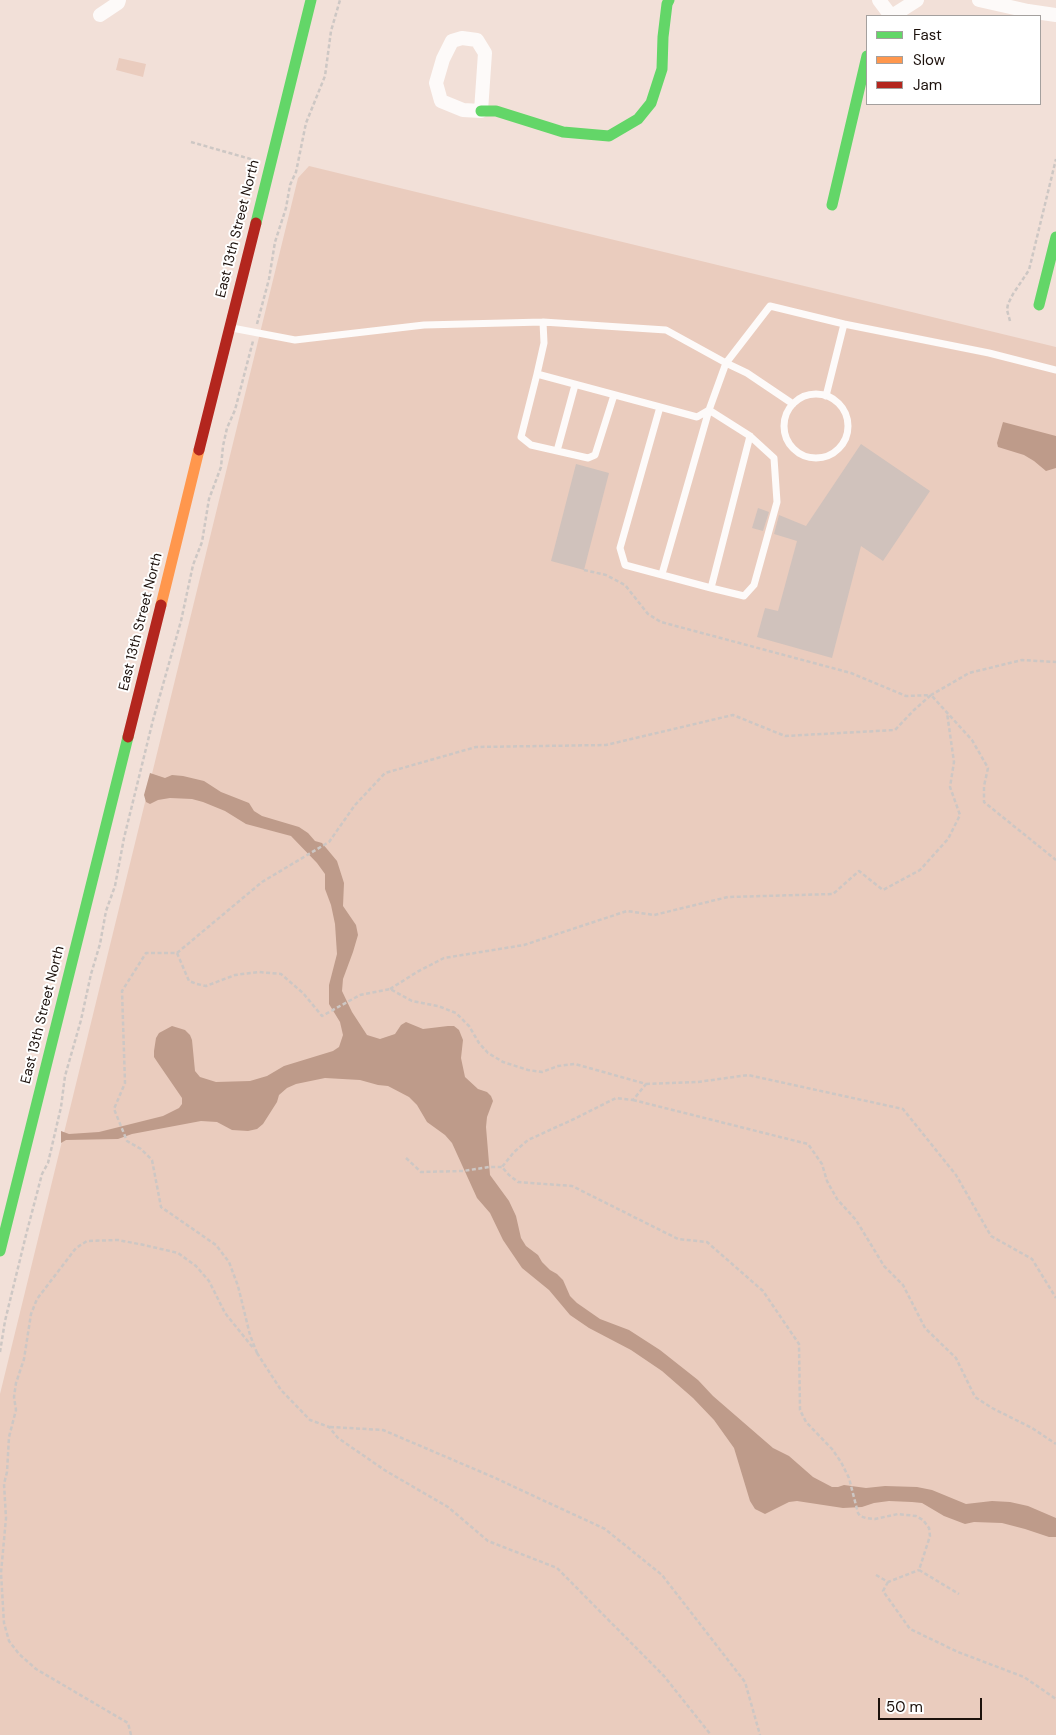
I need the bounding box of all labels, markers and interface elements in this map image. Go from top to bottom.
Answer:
legend [866,15,1041,105]
text: Fast [913,25,942,45]
text: Slow [913,50,945,70]
text: Jam [913,75,942,95]
street label: East 13th Street North [213,158,263,300]
street label: East 13th Street North [116,551,166,693]
street label: East 13th Street North [18,944,68,1086]
scale bar [881,1688,985,1720]
text: 50 m [886,1697,923,1717]

